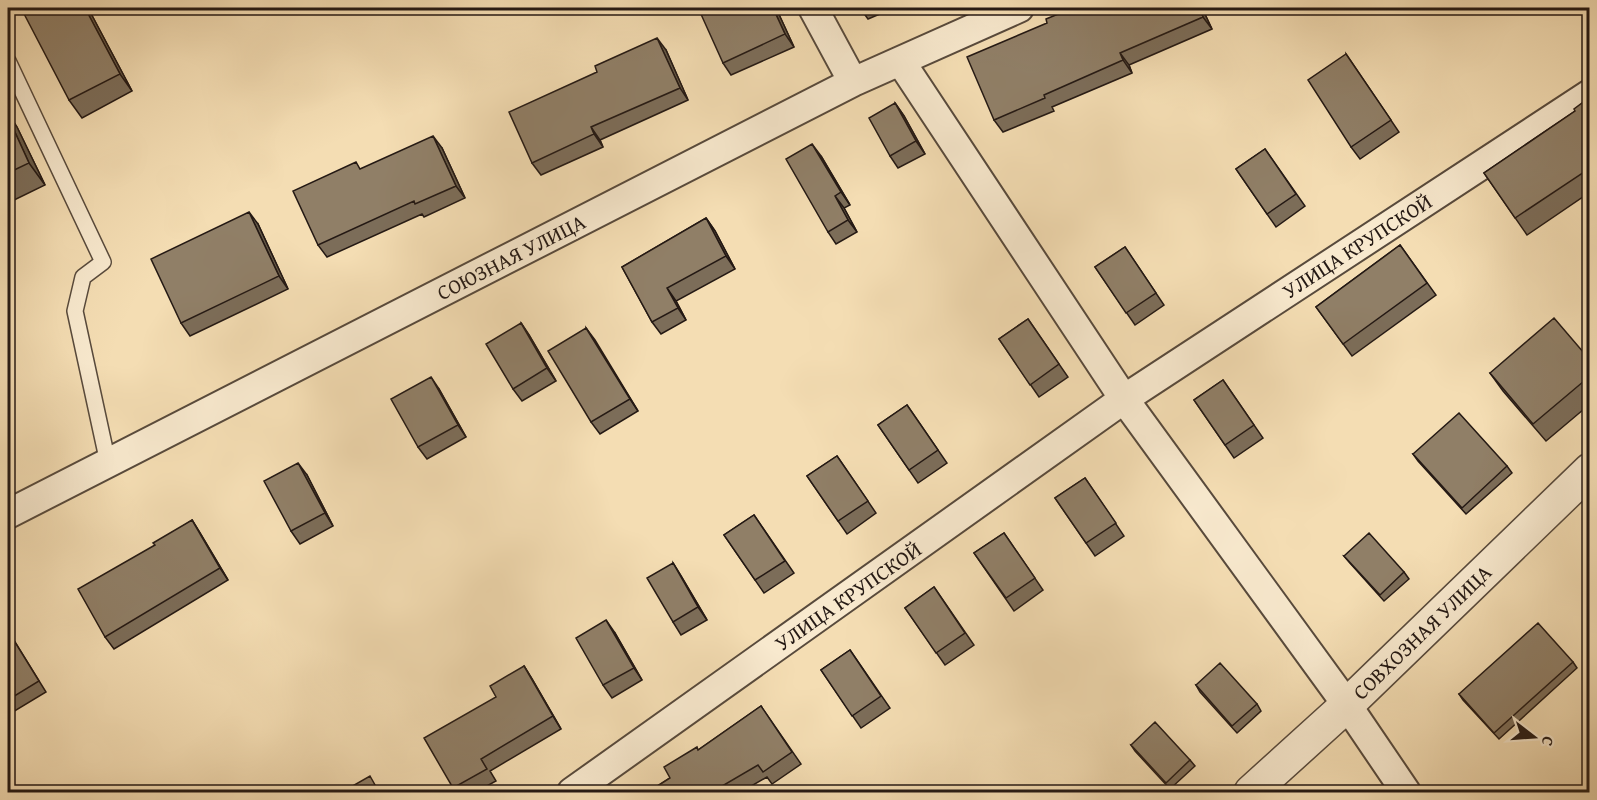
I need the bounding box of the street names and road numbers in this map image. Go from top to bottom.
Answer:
street label: УЛИЦА КРУПСКОЙ [1276,186,1438,306]
street label: СОЮЗНАЯ УЛИЦА [431,206,591,308]
street label: УЛИЦА КРУПСКОЙ [768,534,928,658]
street label: СОВХОЗНАЯ УЛИЦА [1345,557,1499,707]

